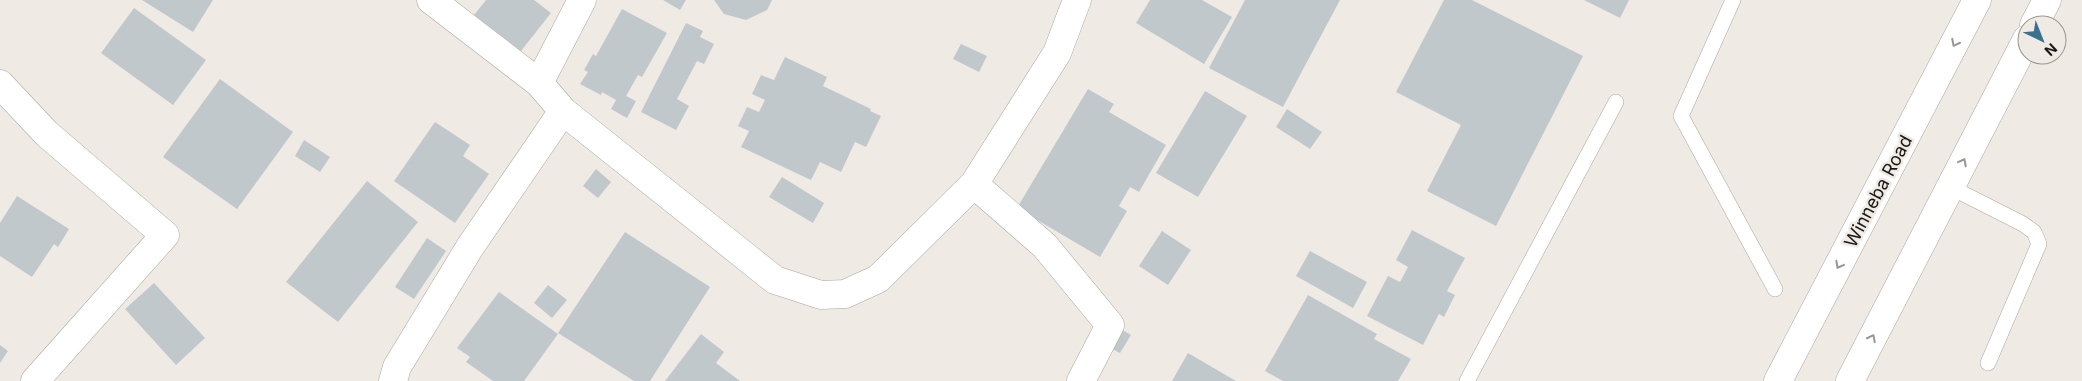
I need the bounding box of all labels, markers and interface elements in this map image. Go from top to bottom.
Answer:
north arrow [2017,15,2067,65]
one-way arrow [1951,38,1961,47]
text: N [2042,40,2061,60]
street label: Winneba Road [1840,131,1916,251]
one-way arrow [1957,158,1967,167]
one-way arrow [1835,260,1845,269]
one-way arrow [1866,334,1876,343]

